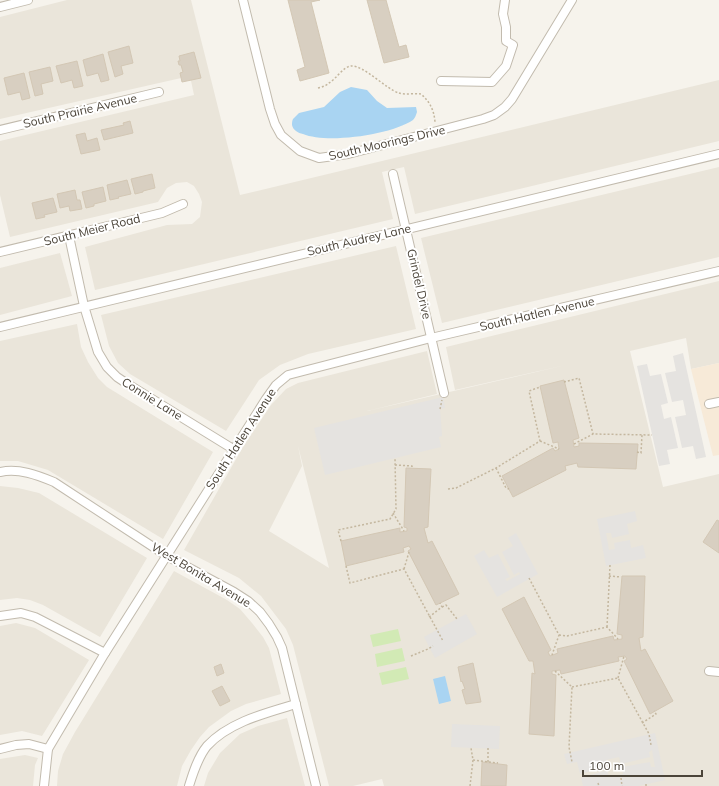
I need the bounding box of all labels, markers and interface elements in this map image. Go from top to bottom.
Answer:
street label: South Prairie Avenue [22,90,138,131]
street label: South Moorings Drive [327,122,447,163]
street label: South Meier Road [42,210,142,249]
street label: South Audrey Lane [306,220,412,259]
street label: Grindel Drive [404,247,435,321]
street label: South Hatlen Avenue [478,293,596,334]
street label: Connie Lane [119,374,185,423]
street label: South Hatlen Avenue [202,385,279,492]
street label: West Bonita Avenue [149,539,254,610]
scale bar [583,752,702,778]
text: 100 m [589,758,624,773]

